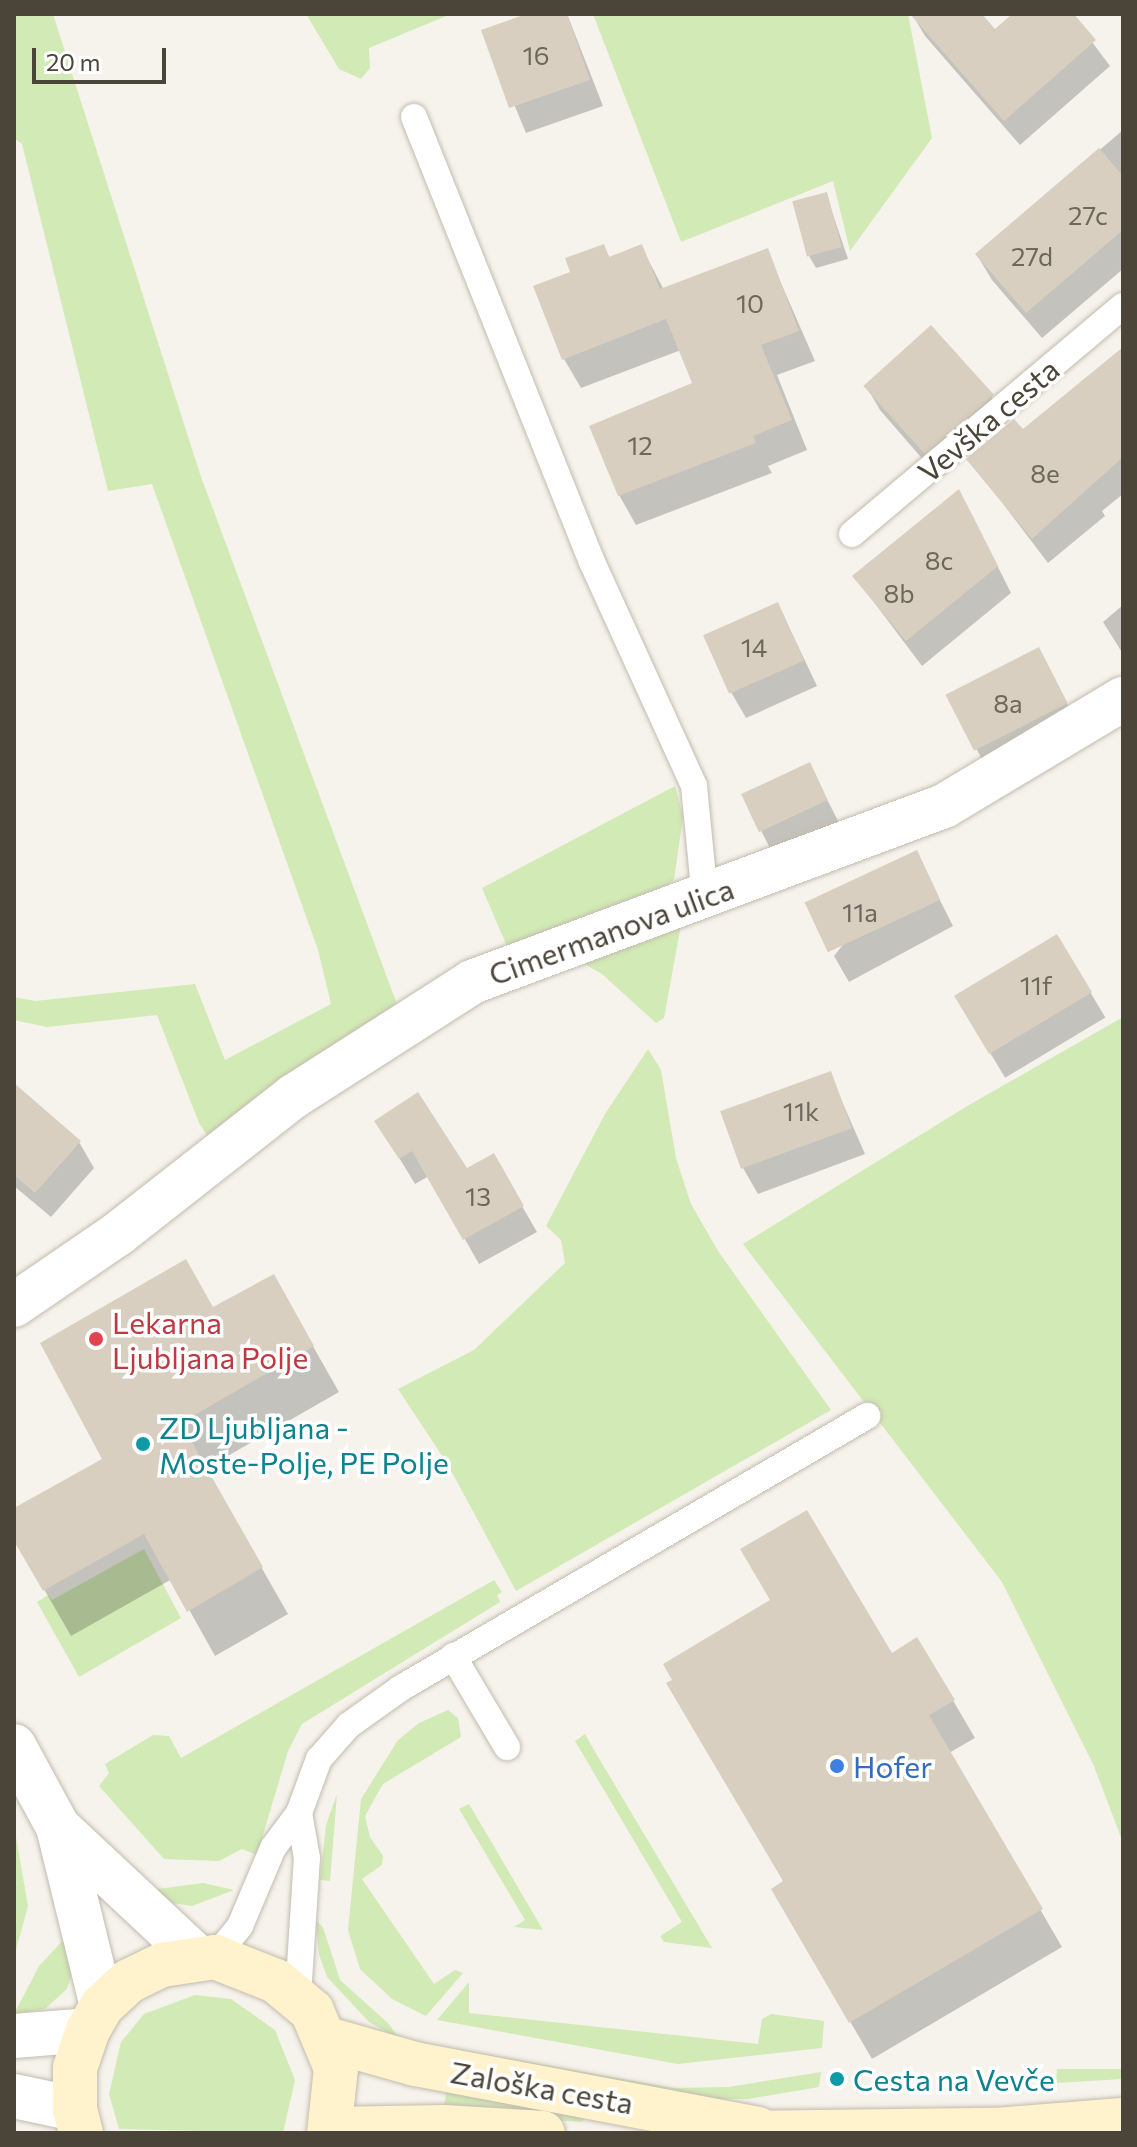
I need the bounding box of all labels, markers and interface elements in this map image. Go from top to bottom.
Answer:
scale bar [36,32,170,82]
house number: 16 [523,39,549,71]
text: 20 m [46,47,100,76]
house number: 27c [1068,199,1108,231]
house number: 27d [1011,240,1053,272]
house number: 10 [736,287,764,319]
street label: Vevška cesta [910,351,1066,489]
house number: 12 [627,429,653,461]
house number: 8e [1030,457,1060,489]
house number: 8c [925,544,953,576]
house number: 8b [883,577,915,609]
house number: 14 [741,631,767,663]
house number: 8a [993,687,1023,719]
street label: Cimermanova ulica [484,870,738,992]
house number: 11a [842,896,878,928]
house number: 11f [1020,969,1052,1001]
house number: 11k [783,1095,819,1127]
house number: 13 [465,1180,491,1212]
place label: Lekarna Ljubljana Polje [112,1304,308,1374]
marker: Lekarna Ljubljana Polje [87,1330,105,1348]
place label: ZD Ljubljana - Moste-Polje, PE Polje [159,1409,449,1480]
marker: ZD Ljubljana - Moste-Polje, PE Polje [134,1435,152,1453]
place label: Hofer [853,1748,932,1784]
marker: Hofer [828,1757,846,1775]
street label: Zaloška cesta [448,2053,636,2121]
place label: Cesta na Vevče [853,2061,1055,2097]
marker: Cesta na Vevče [828,2070,846,2088]

